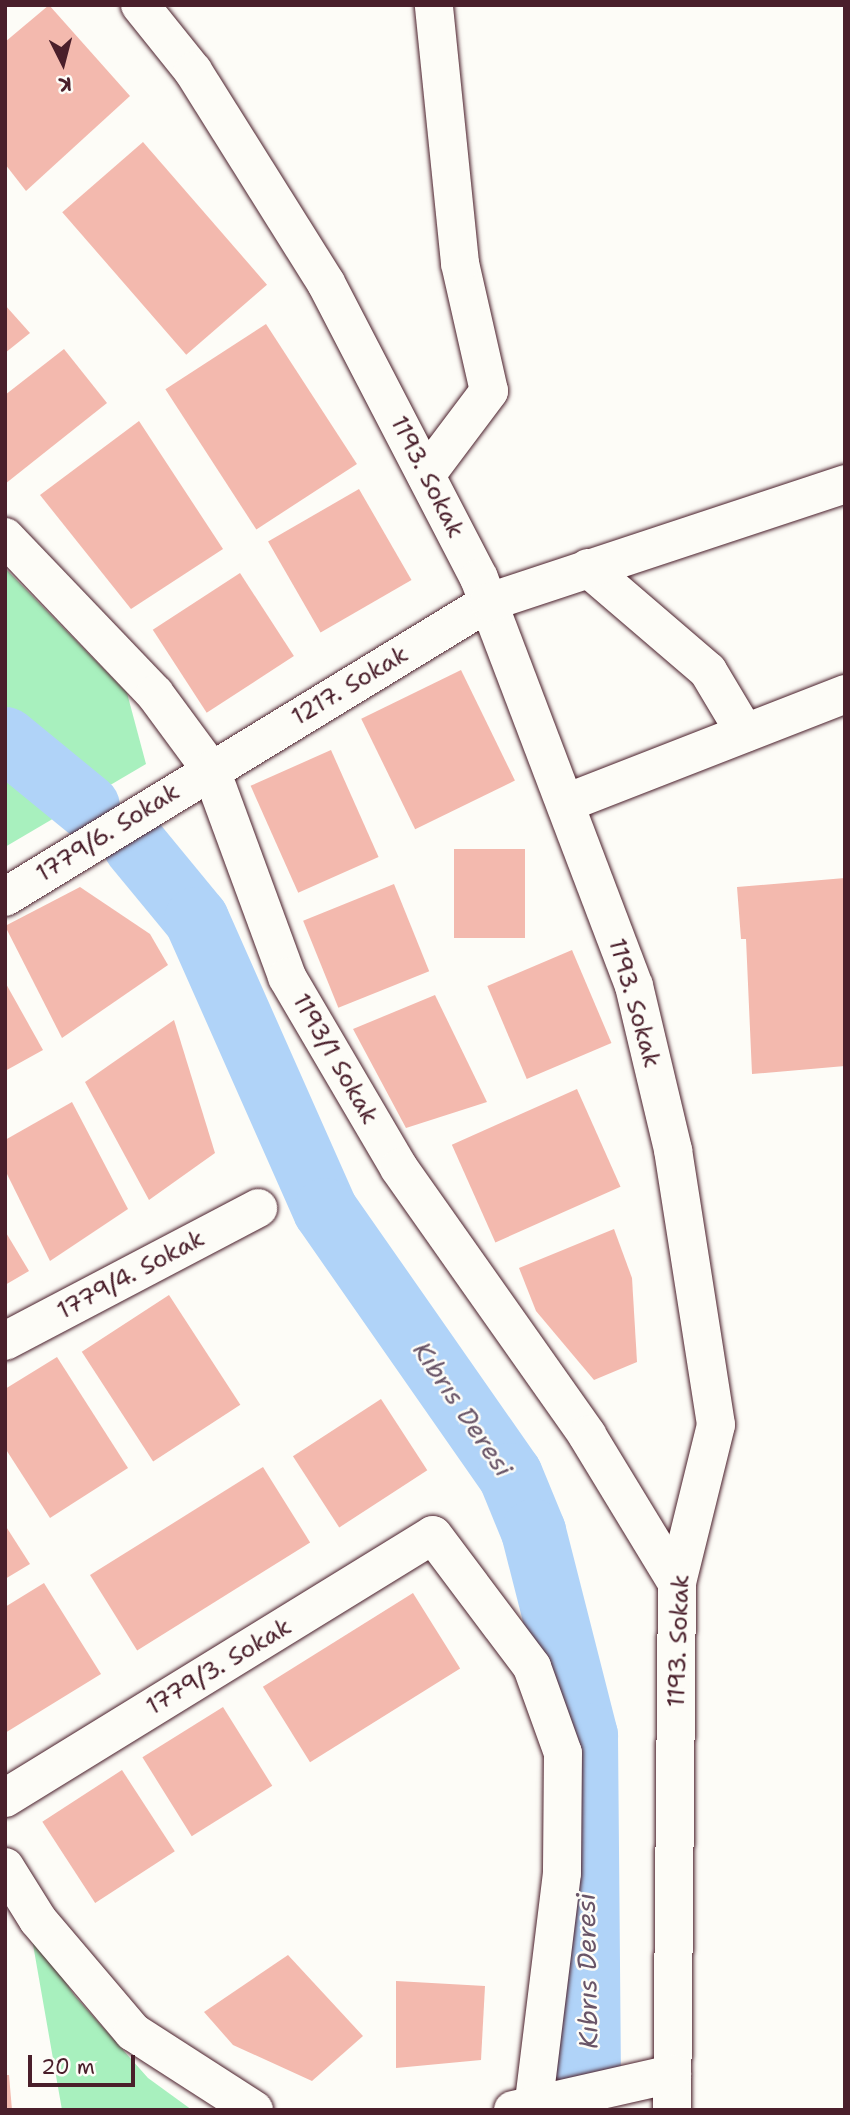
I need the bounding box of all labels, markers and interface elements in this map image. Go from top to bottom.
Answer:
north arrow [28,28,98,98]
text: K [57,71,73,97]
street label: 1193. Sokak [384,411,470,543]
street label: 1217. Sokak [287,640,413,732]
street label: 1779/6. Sokak [31,777,185,889]
street label: 1193. Sokak [602,935,666,1071]
street label: 1193/1 Sokak [286,989,384,1129]
street label: 1779/4. Sokak [52,1224,210,1326]
water label: Kıbrıs Deresi [406,1336,520,1482]
street label: 1193. Sokak [662,1574,696,1708]
street label: 1779/3. Sokak [141,1612,297,1722]
water label: Kıbrıs Deresi [570,1893,604,2049]
scale bar [32,2042,138,2086]
text: 20 m [41,2053,95,2081]

